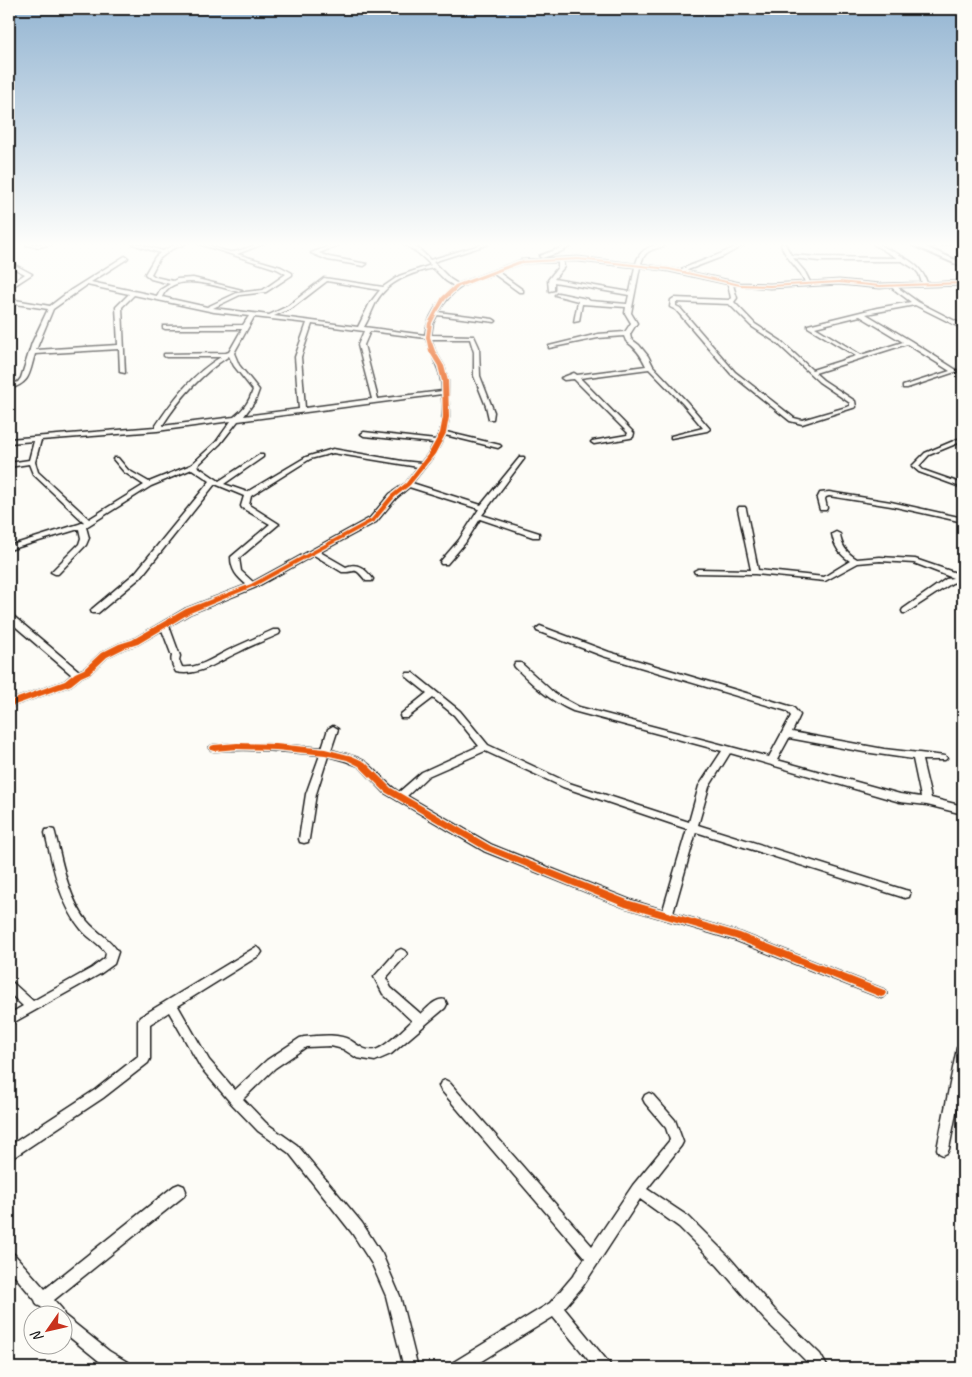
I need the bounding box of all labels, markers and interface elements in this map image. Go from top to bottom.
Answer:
north arrow [22,1304,72,1354]
text: N [27,1327,47,1345]

